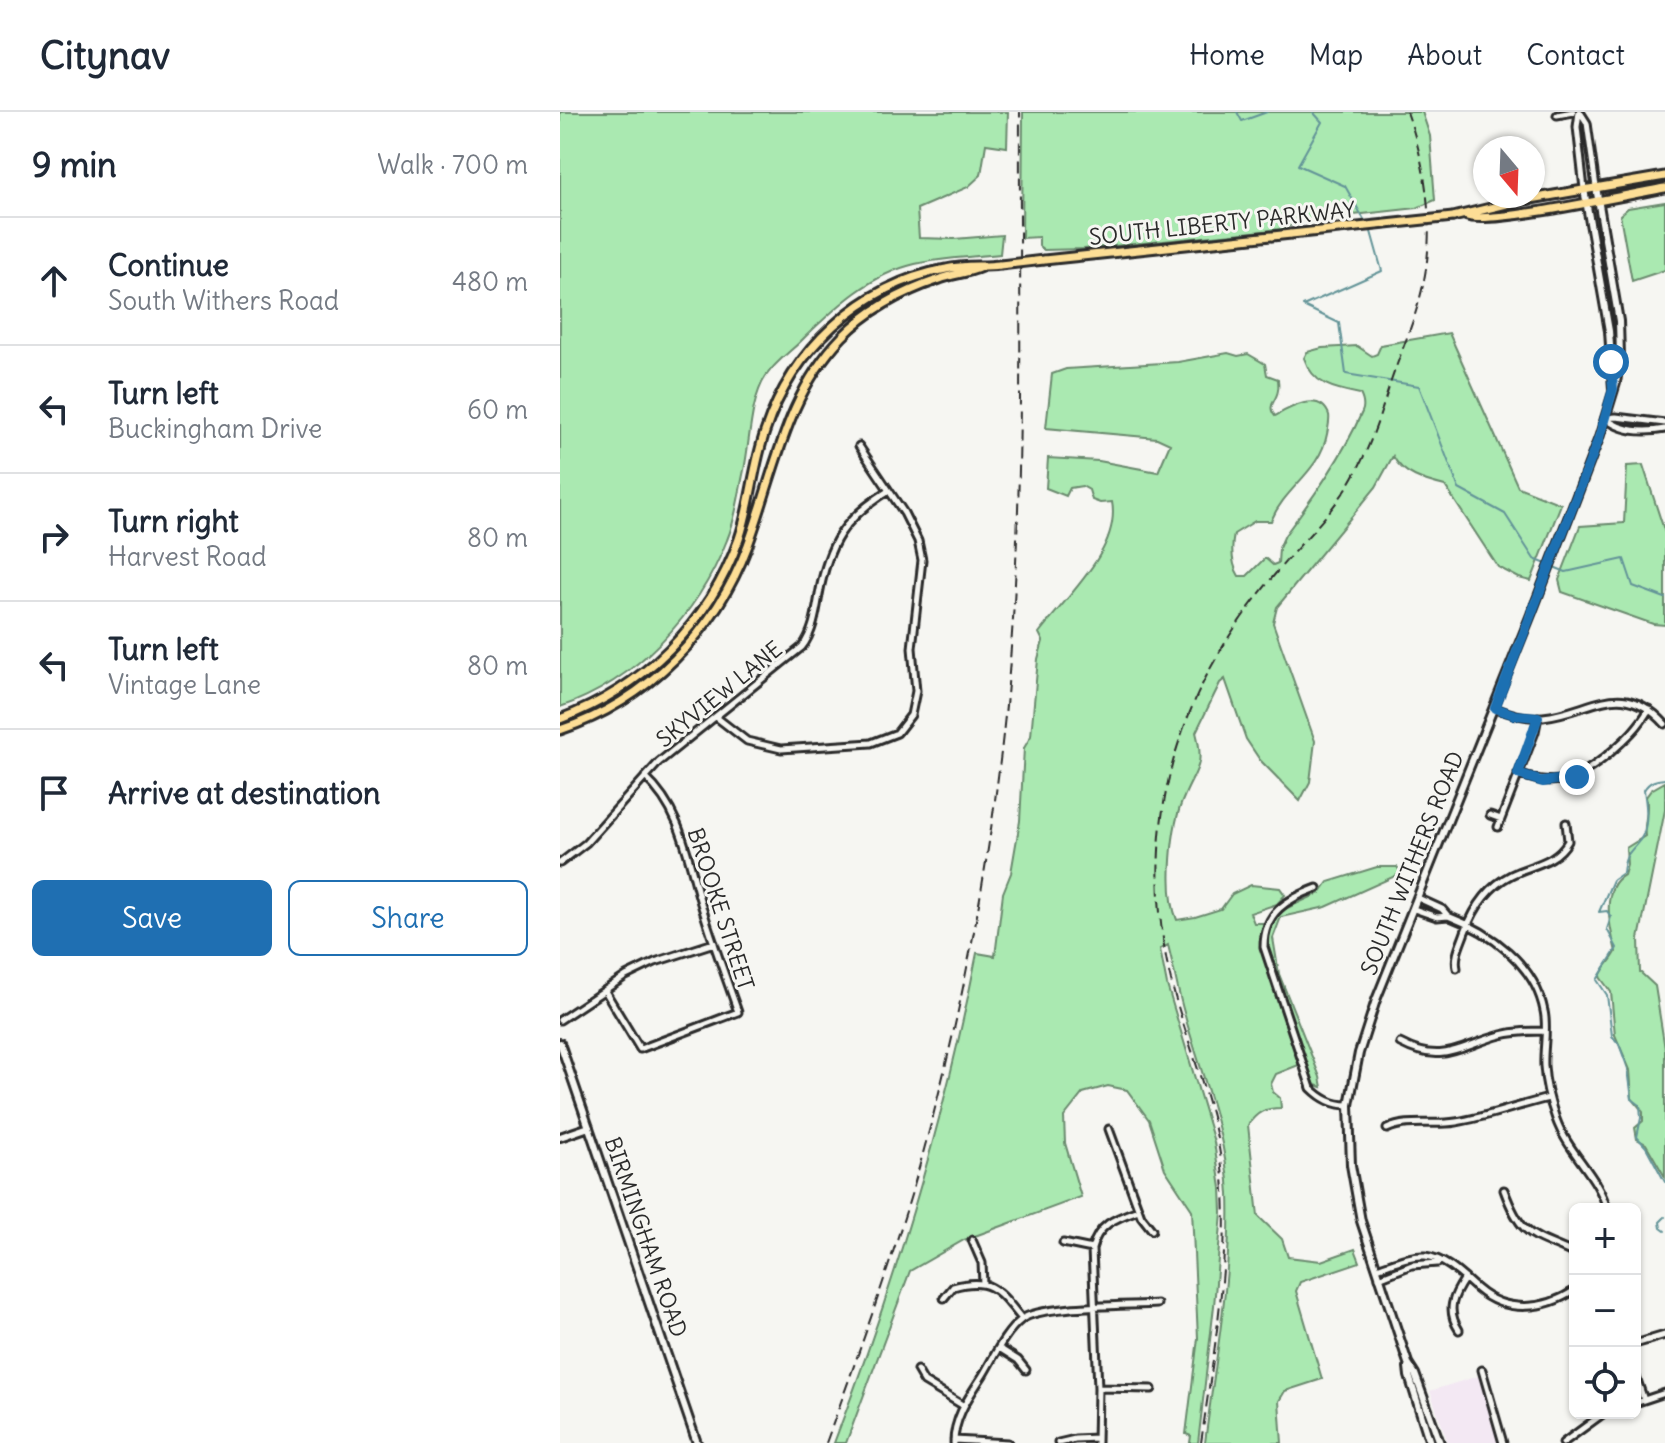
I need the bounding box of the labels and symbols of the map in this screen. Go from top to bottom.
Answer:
north arrow [1473,136,1545,208]
street label: SOUTH LIBERTY PARKWAY [1088,195,1356,251]
route start [1593,344,1629,380]
street label: SKYVIEW LANE [650,635,788,753]
street label: SOUTH WITHERS ROAD [1354,747,1470,979]
route end [1559,759,1595,795]
street label: BROOKE STREET [682,824,760,994]
street label: BIRMINGHAM ROAD [599,1133,693,1341]

